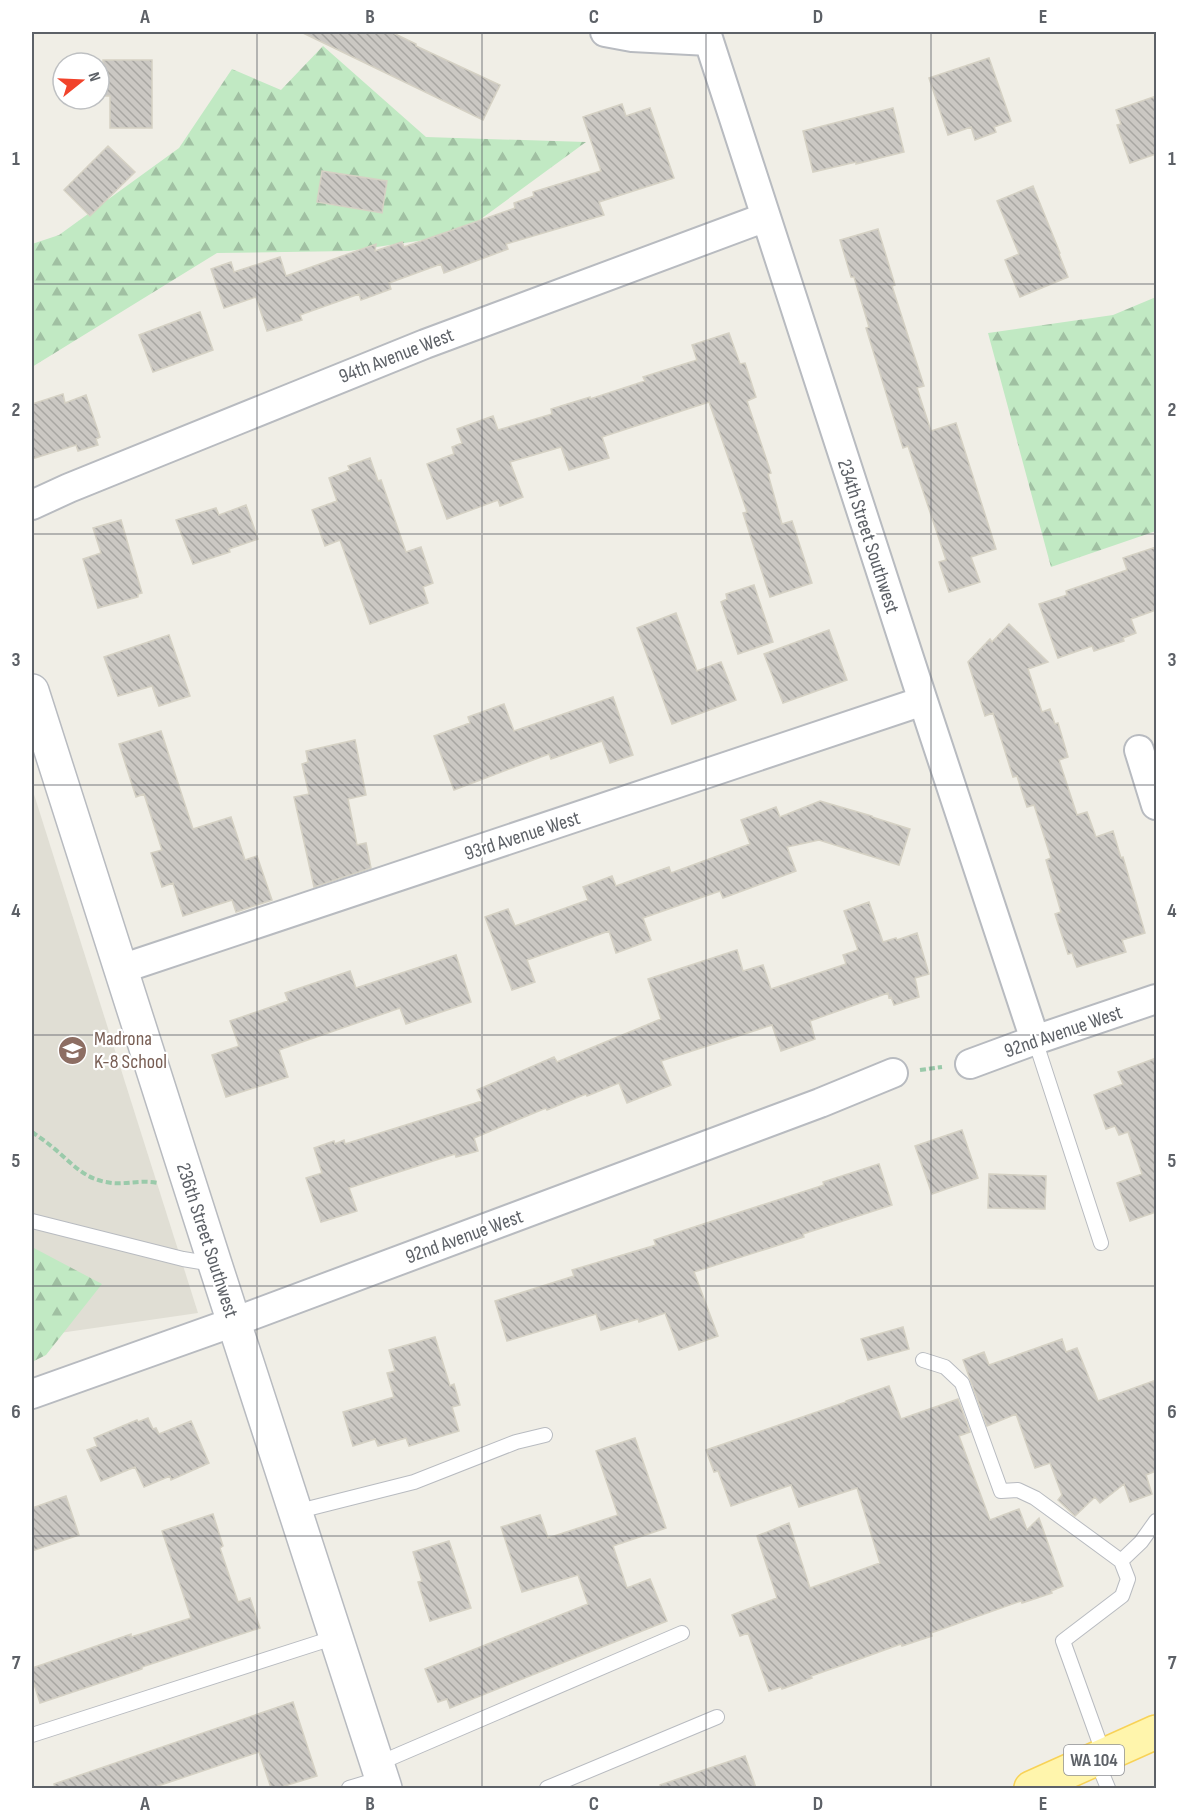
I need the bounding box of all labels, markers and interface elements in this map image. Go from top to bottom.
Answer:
text: A [139,5,150,29]
text: B [365,5,375,29]
text: C [589,5,599,29]
text: D [813,5,823,29]
text: E [1039,5,1047,29]
north arrow [51,51,111,111]
text: N [83,70,104,84]
text: 1 [12,147,20,171]
text: 1 [1168,147,1176,171]
street label: 94th Avenue West [336,323,457,389]
text: 2 [12,398,20,422]
text: 2 [1168,398,1176,422]
street label: 234th Street Southwest [832,456,904,616]
text: 3 [12,648,21,672]
text: 3 [1168,648,1177,672]
street label: 93rd Avenue West [461,806,583,866]
text: 4 [11,899,21,923]
text: 4 [1167,899,1177,923]
street label: 92nd Avenue West [1001,1001,1126,1063]
place label: Madrona K-8 School [94,1027,167,1074]
school or university icon: Madrona K-8 School [57,1034,89,1066]
text: 5 [12,1149,21,1173]
text: 5 [1168,1149,1177,1173]
street label: 236th Street Southwest [171,1160,243,1321]
street label: 92nd Avenue West [402,1205,526,1269]
text: 6 [11,1400,21,1424]
text: 6 [1167,1400,1177,1424]
text: 7 [12,1651,21,1675]
text: 7 [1168,1651,1177,1675]
road number: WA 104 [1064,1745,1124,1775]
text: A [139,1792,150,1816]
text: B [365,1792,375,1816]
text: C [589,1792,599,1816]
text: D [813,1792,823,1816]
text: E [1039,1792,1047,1816]

